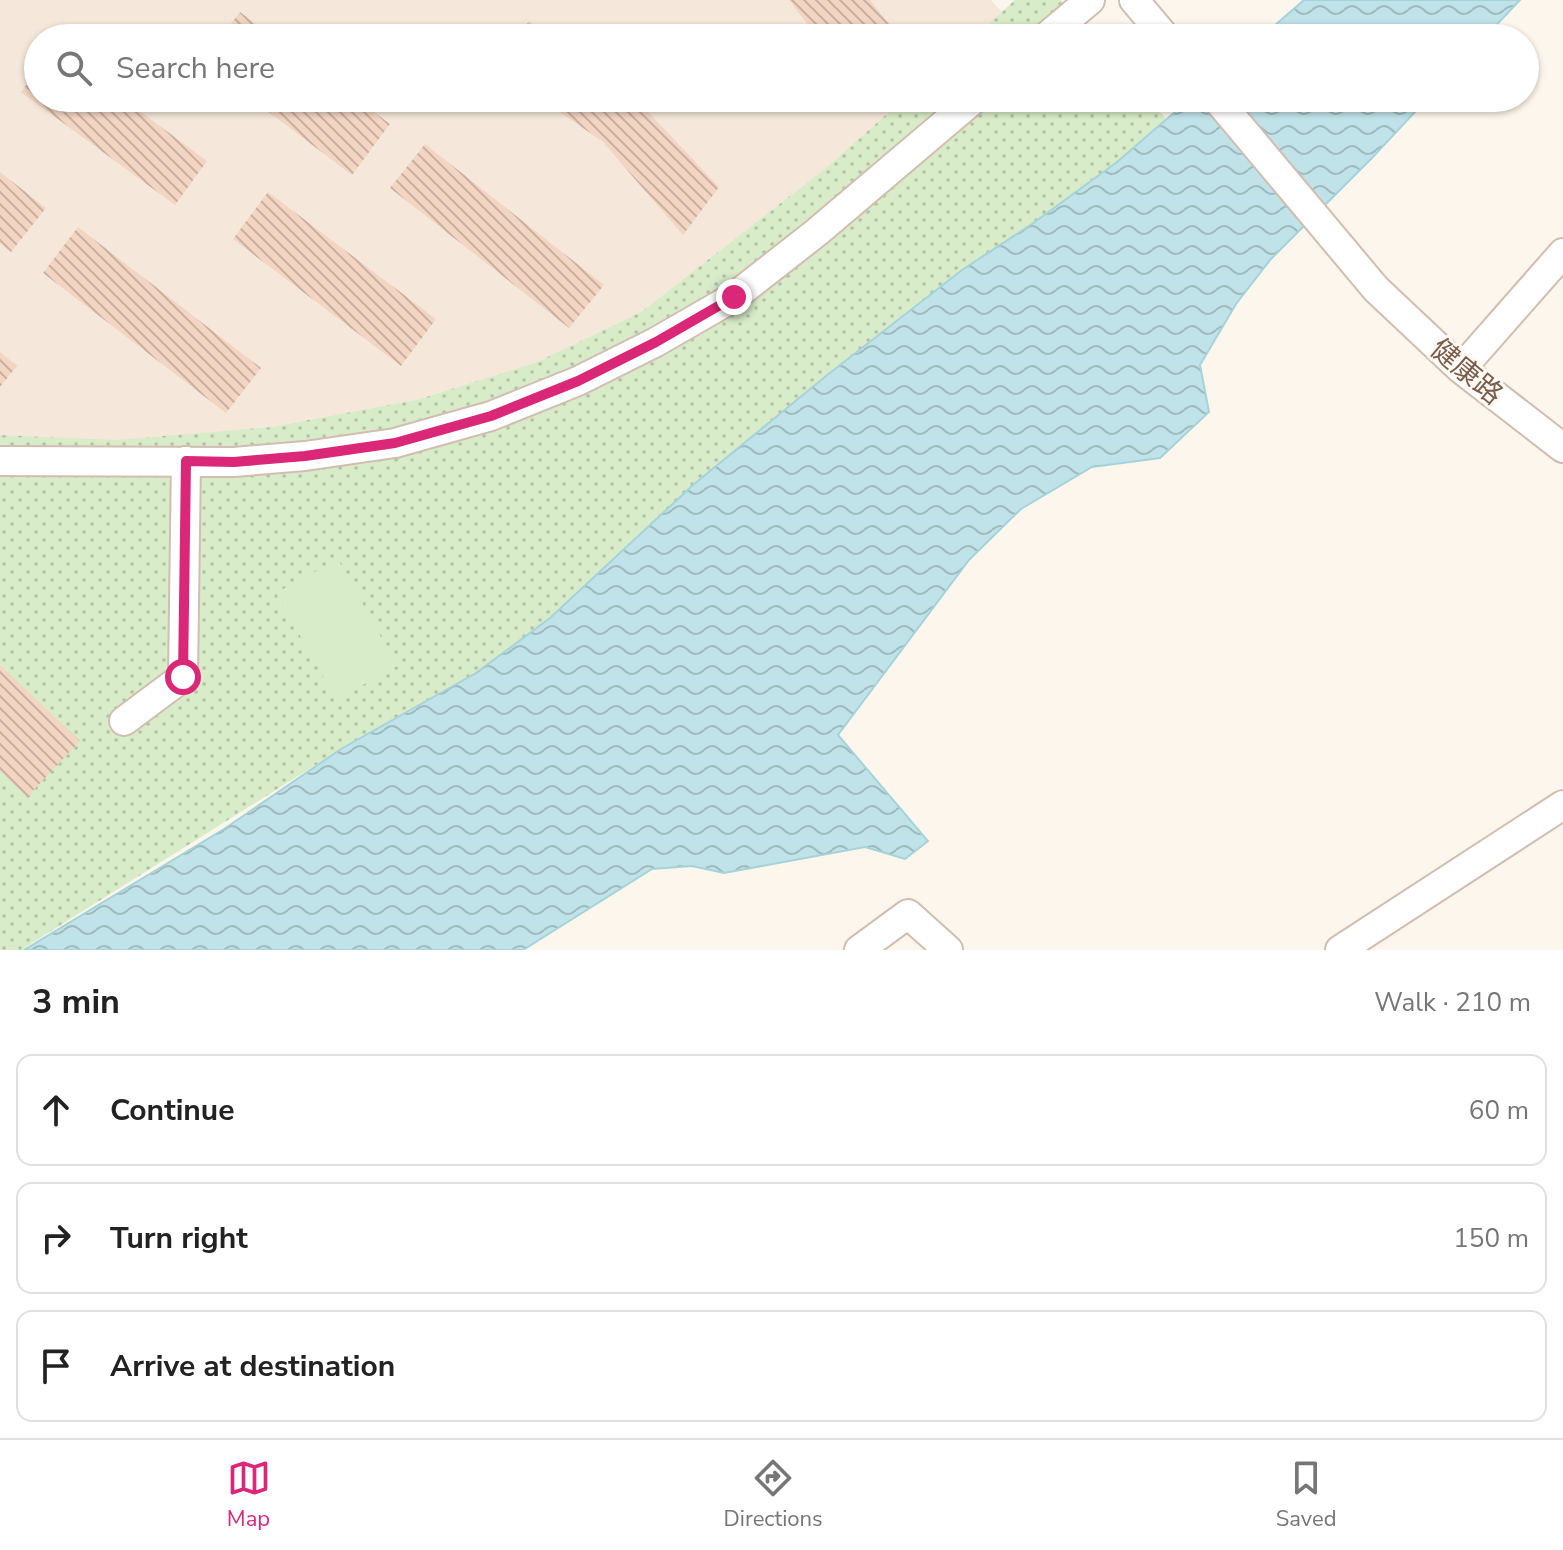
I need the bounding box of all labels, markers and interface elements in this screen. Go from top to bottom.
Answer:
search box [24,24,1539,112]
icon: search [52,46,96,90]
text: Search here [116,48,275,89]
route end [716,279,752,315]
street label: 健康路 [1422,330,1511,413]
route start [165,659,201,695]
text: 3 min [32,979,120,1025]
text: Walk · 210 m [1374,985,1531,1020]
icon: ahead [34,1088,78,1132]
text: Continue [110,1090,235,1131]
text: 60 m [1469,1093,1529,1128]
icon: right [34,1216,78,1260]
text: Turn right [110,1218,248,1259]
text: 150 m [1453,1221,1529,1256]
icon: arrive [34,1344,78,1388]
text: Arrive at destination [110,1346,395,1387]
tab: Map [227,1456,271,1534]
tab: Directions [724,1456,823,1534]
tab: Saved [1276,1456,1336,1534]

